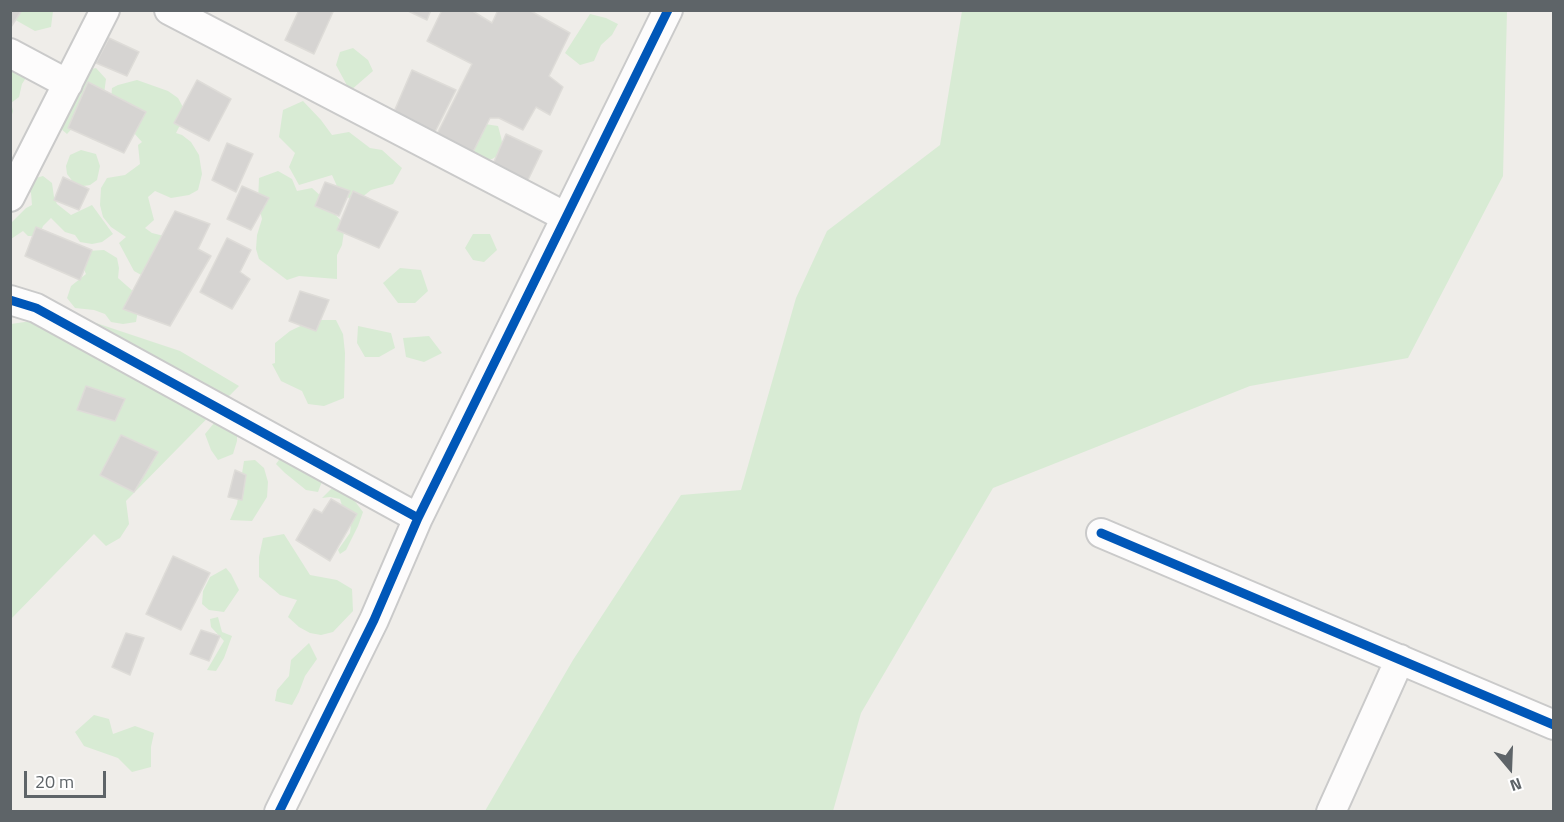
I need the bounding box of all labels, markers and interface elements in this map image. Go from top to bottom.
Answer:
north arrow [1480,738,1540,798]
scale bar [27,759,110,797]
text: 20 m [35,768,74,795]
text: N [1507,772,1525,798]

